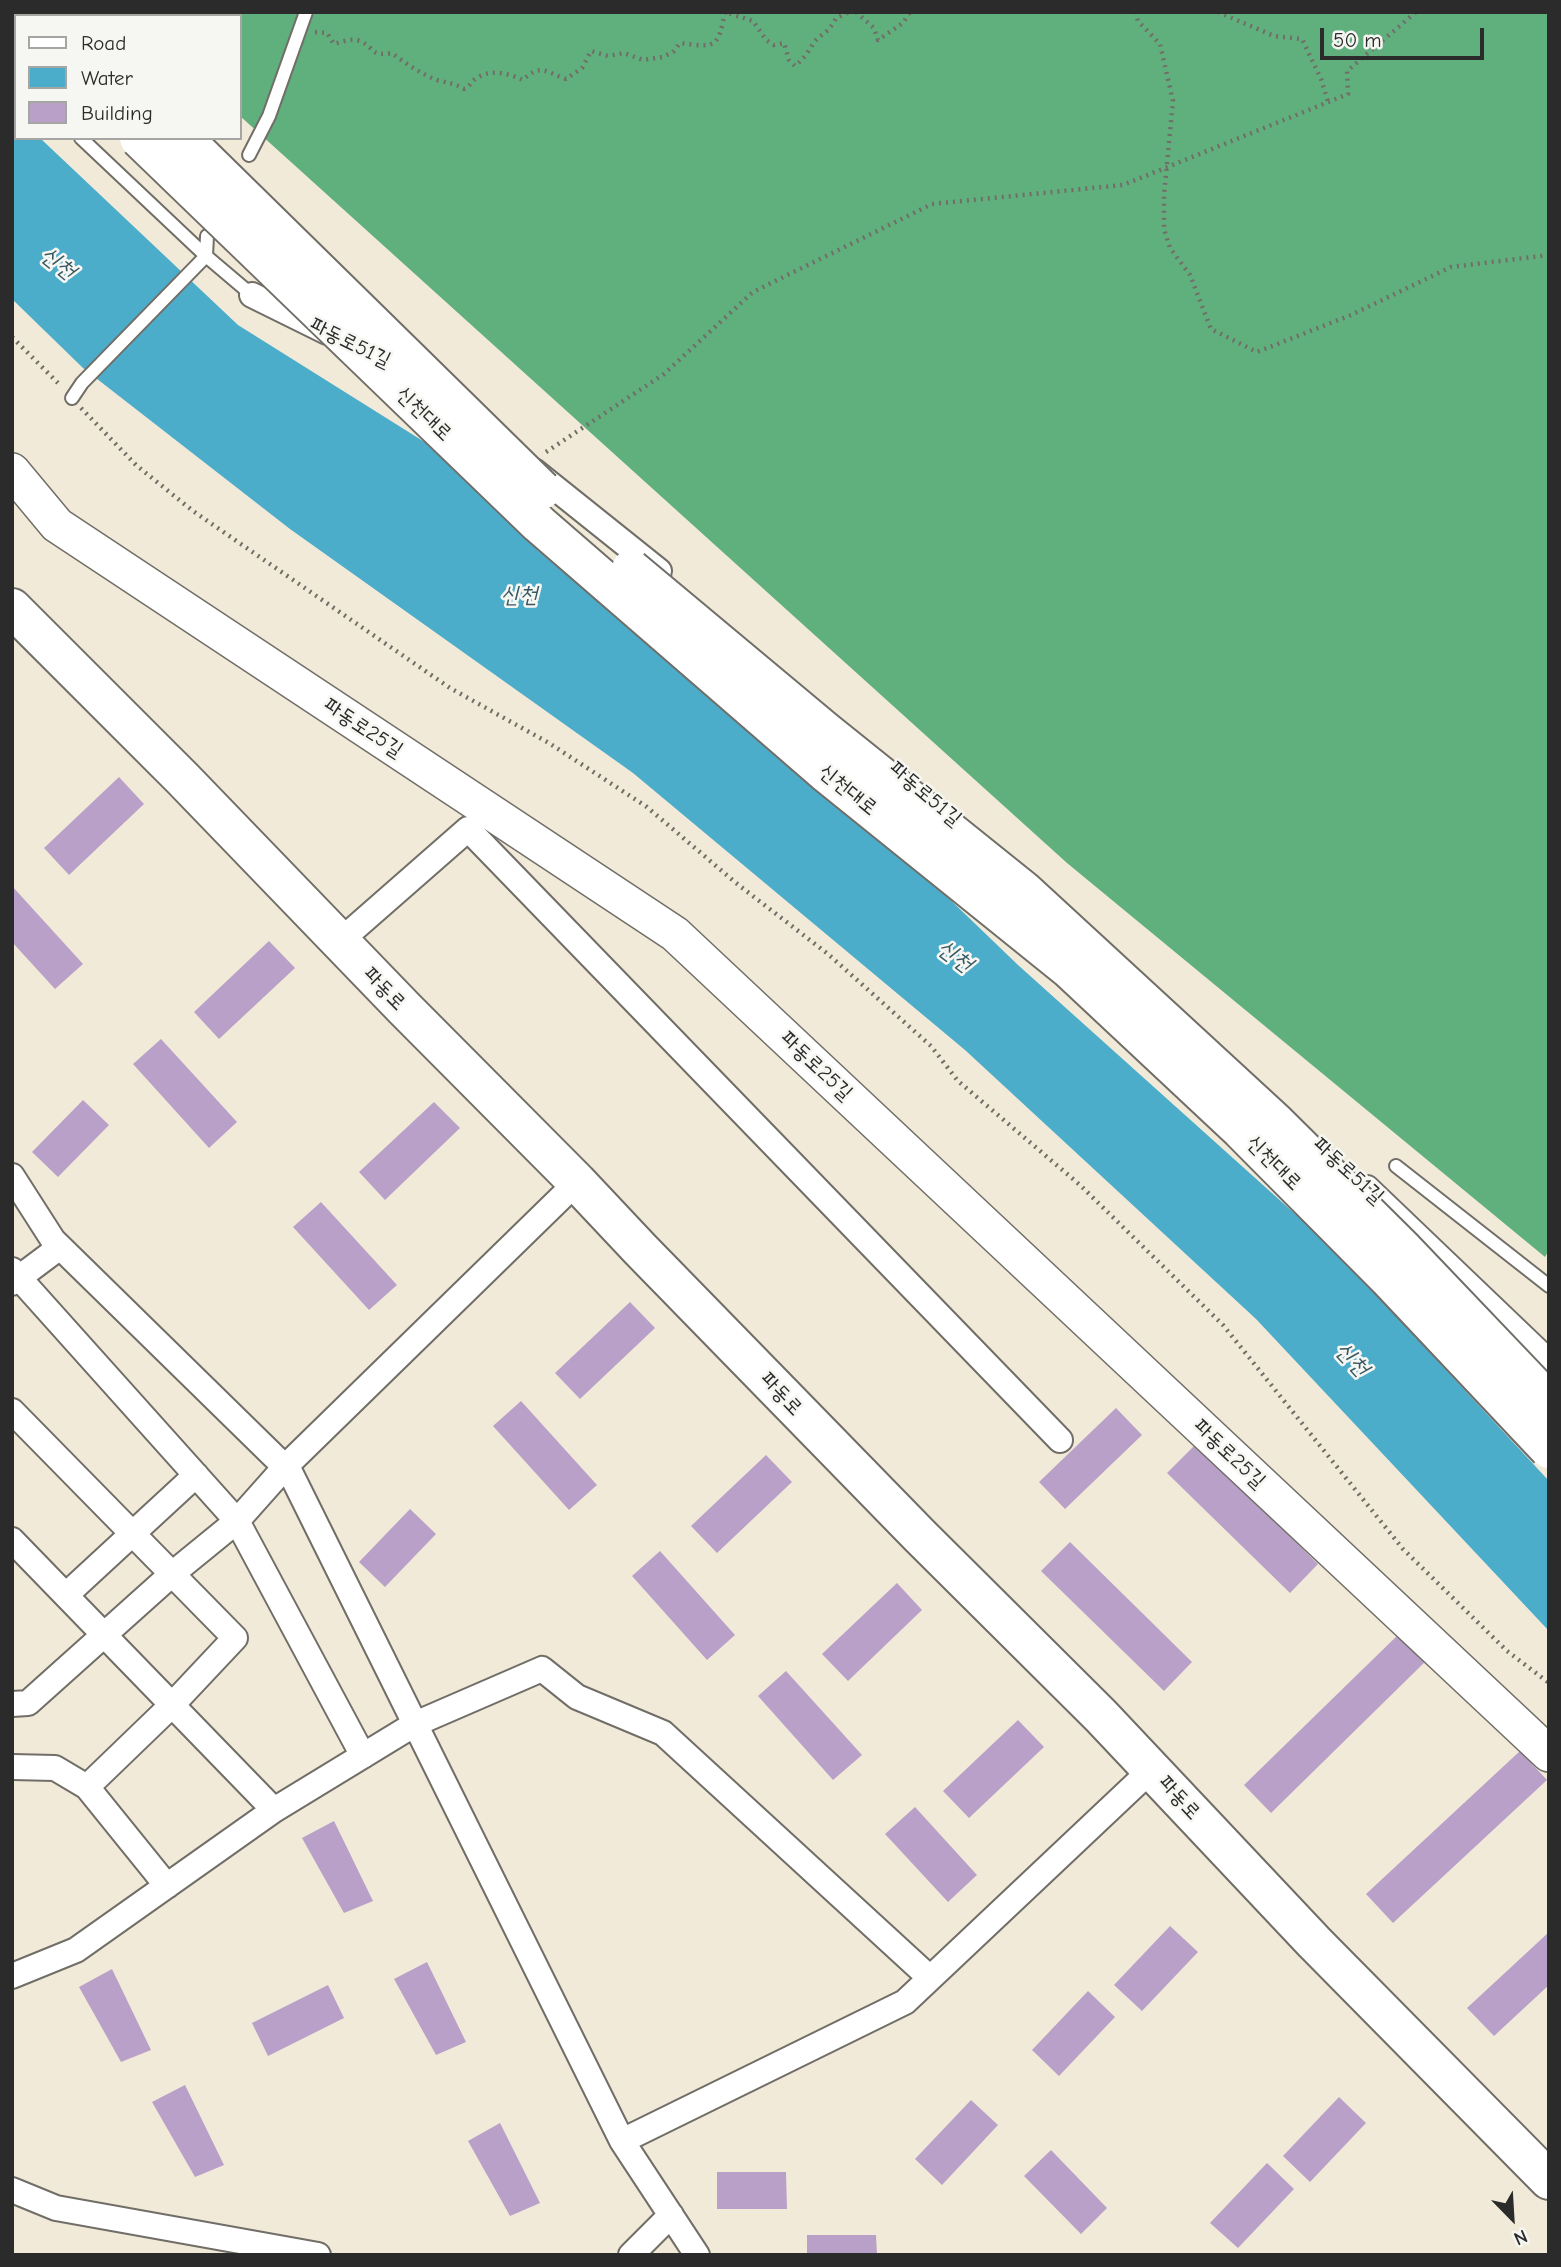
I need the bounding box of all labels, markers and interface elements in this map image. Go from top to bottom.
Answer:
legend [14,14,242,140]
scale bar [1323,14,1488,58]
text: 50 m [1333,28,1382,52]
text: Road [81,31,126,55]
text: Water [81,66,133,90]
text: Building [81,101,153,125]
water label: 신천 [35,241,81,285]
street label: 파동로51길 [305,313,395,373]
street label: 신천대로 [391,381,457,447]
water label: 신천 [500,581,538,609]
street label: 파동로25길 [318,693,408,763]
street label: 파동로51길 [883,756,967,832]
street label: 신천대로 [814,759,882,821]
water label: 신천 [932,934,978,978]
street label: 파동로 [357,962,411,1016]
street label: 파동로25길 [775,1026,857,1106]
street label: 신천대로 [1241,1130,1307,1196]
street label: 파동로51길 [1307,1132,1389,1210]
water label: 신천 [1329,1336,1375,1382]
street label: 파동로 [754,1367,808,1421]
street label: 파동로25길 [1188,1414,1270,1494]
street label: 파동로 [1152,1771,1206,1825]
north arrow [1477,2183,1547,2253]
text: N [1510,2225,1531,2250]

